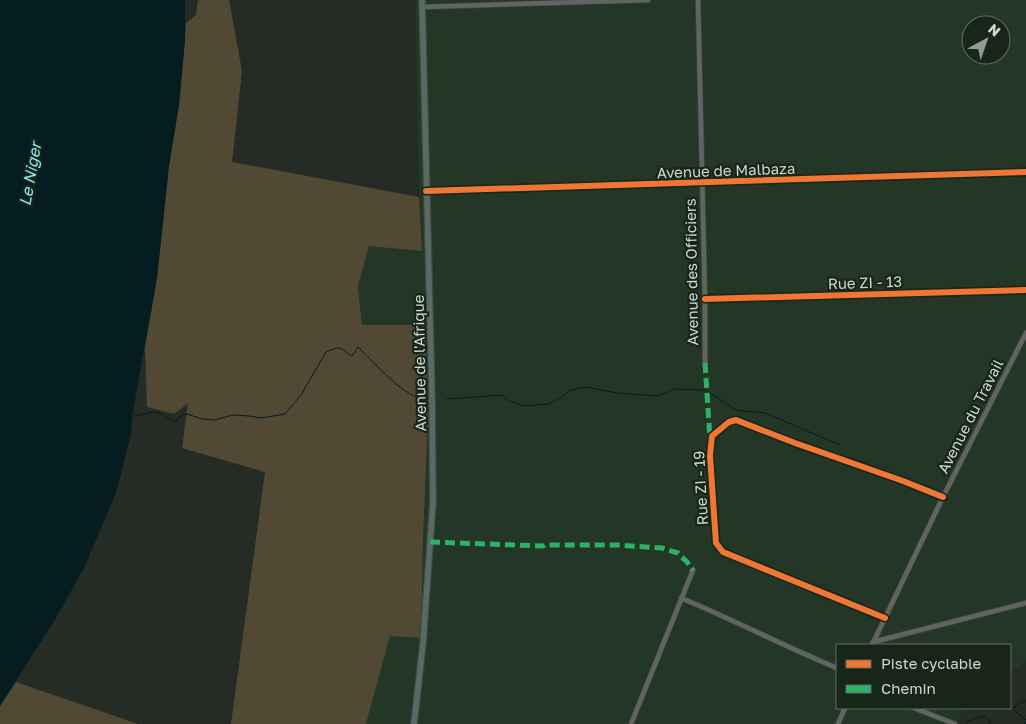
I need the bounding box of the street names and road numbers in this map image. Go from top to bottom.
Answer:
street label: Avenue de Malbaza [657,159,795,181]
street label: Avenue des Officiers [681,198,701,346]
street label: Rue ZI - 13 [828,272,902,292]
street label: Avenue de l'Afrique [409,294,429,432]
street label: Avenue du Travail [933,356,1007,476]
street label: Rue ZI - 19 [689,450,711,526]

